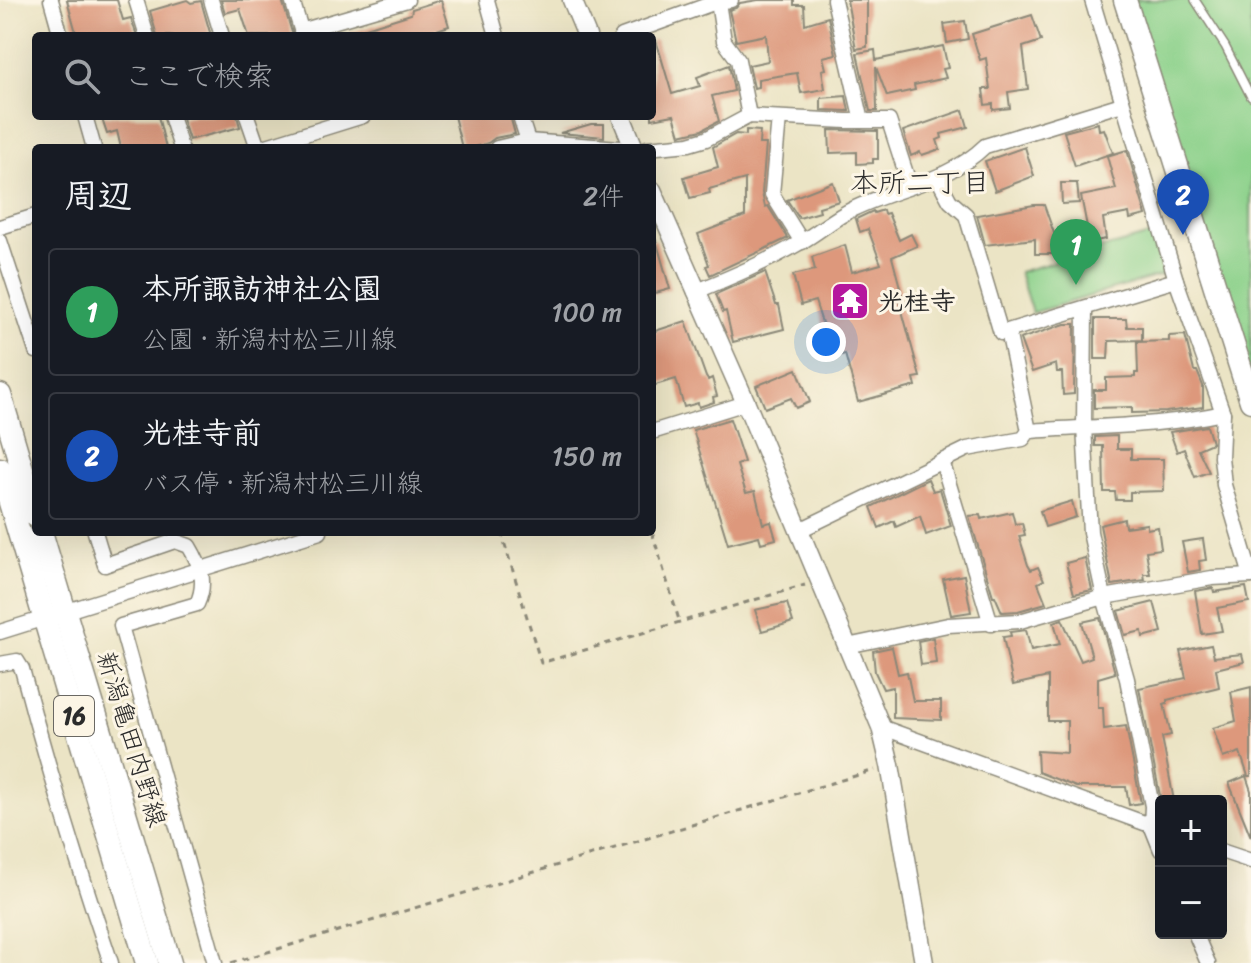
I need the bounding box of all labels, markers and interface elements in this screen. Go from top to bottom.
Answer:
search box [32,32,656,120]
text: ここで検索 [124,49,274,103]
icon: search [60,54,104,98]
district label: 本所二丁目 [850,158,990,207]
text: 周辺 [64,166,132,226]
pin: 2 [1157,169,1209,235]
text: 2件 [583,173,624,219]
pin: 1 [1050,219,1102,285]
text: 本所諏訪神社公園 [142,262,382,316]
place label: 光桂寺 [878,278,956,324]
temple icon: 光桂寺 [829,280,871,322]
text: 1 [86,289,98,335]
text: 100 m [551,289,622,335]
text: 公園 · 新潟村松三川線 [142,316,397,362]
your location [806,322,846,362]
text: 光桂寺前 [142,406,262,460]
text: 2 [84,433,100,479]
text: 150 m [552,433,622,479]
text: バス停 · 新潟村松三川線 [142,460,423,506]
street label: 新潟亀田内野線 [83,645,181,833]
road number: 16 [54,696,94,736]
map controls [1155,795,1227,939]
button: + [1155,795,1227,867]
button: − [1155,867,1227,939]

